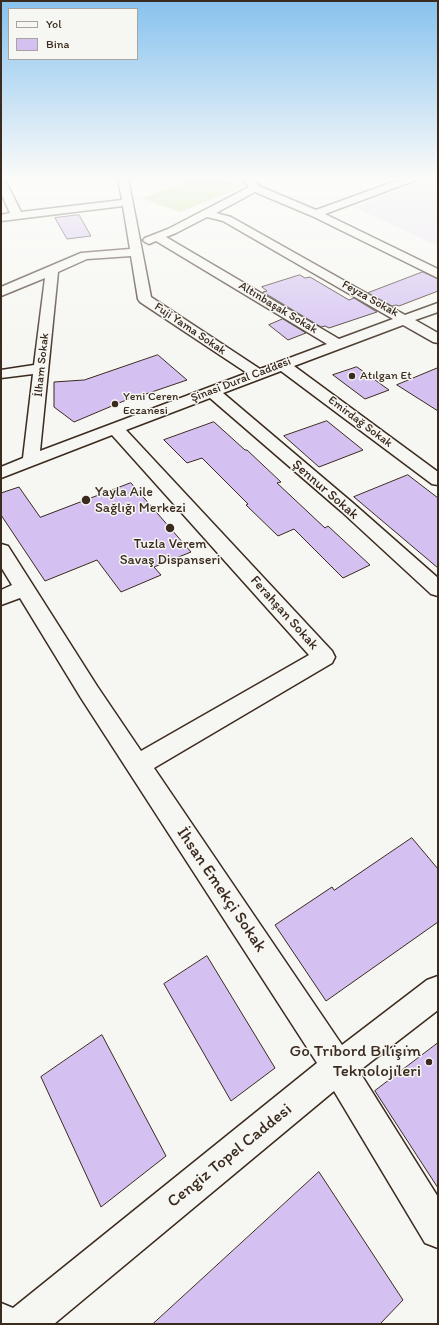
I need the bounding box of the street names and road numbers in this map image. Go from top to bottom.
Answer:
street label: Feyza Sokak [339,278,401,320]
street label: Altınbaşak Sokak [236,279,320,337]
street label: Fuji Yama Sokak [151,300,229,358]
street label: İlham Sokak [31,332,53,398]
street label: Şinasi Dural Caddesi [189,354,293,406]
street label: Emirdağ Sokak [325,393,395,451]
street label: Şennur Sokak [288,457,362,523]
street label: Ferahşan Sokak [246,572,322,654]
street label: İhsan Emekçi Sokak [172,824,270,956]
street label: Cengiz Topel Caddesi [164,1100,296,1212]

